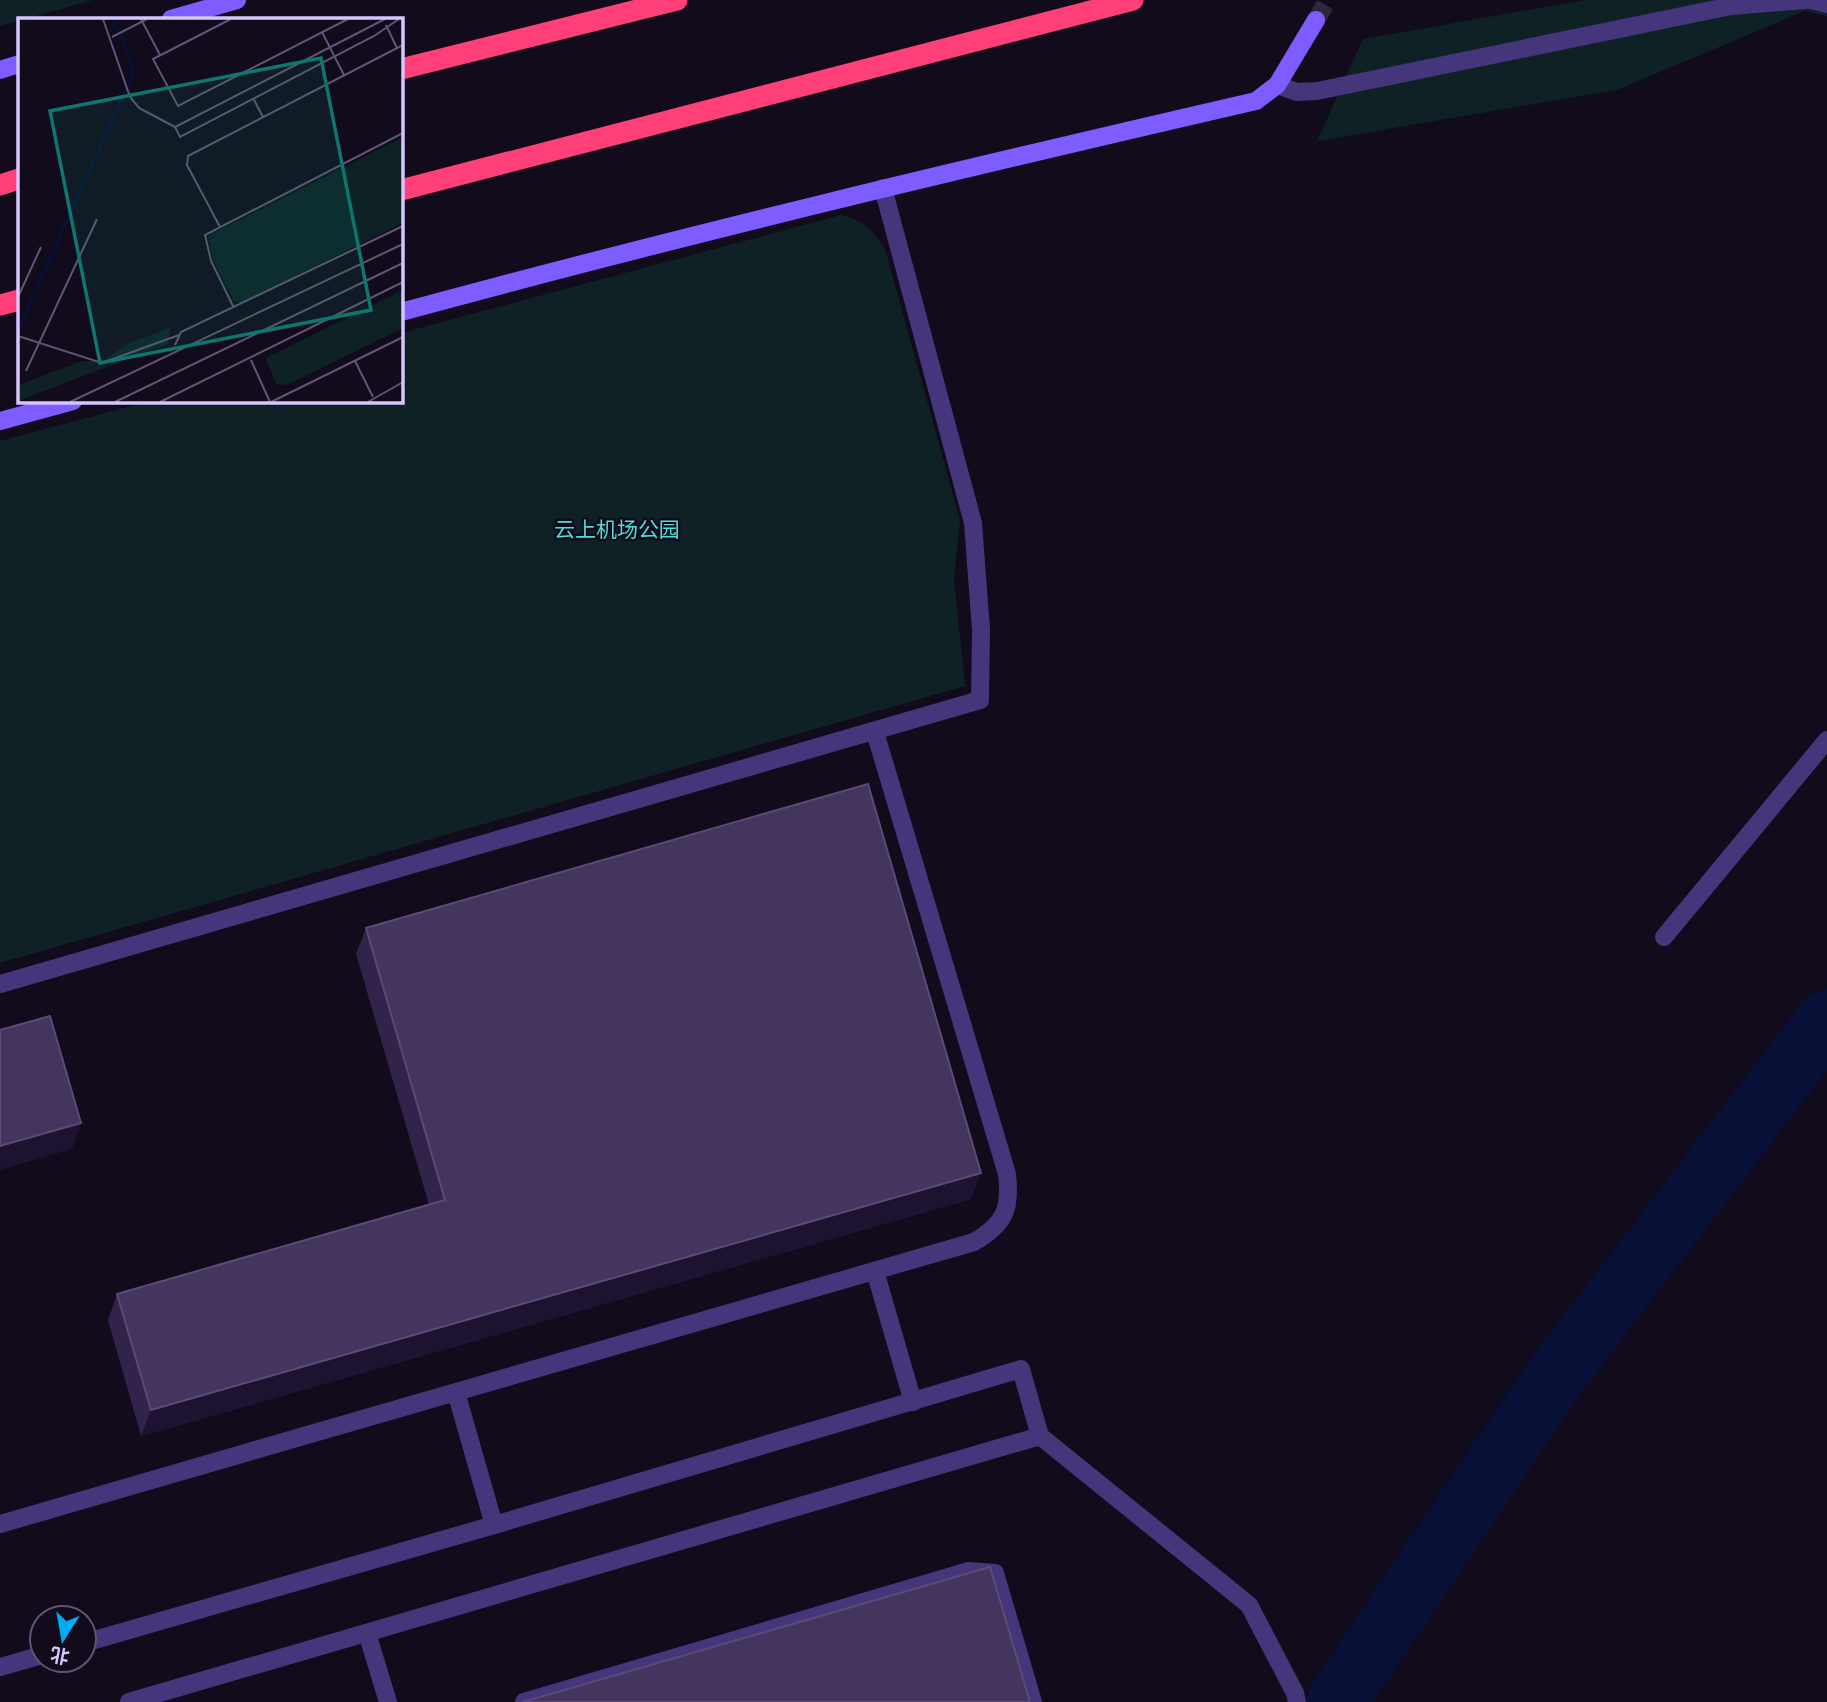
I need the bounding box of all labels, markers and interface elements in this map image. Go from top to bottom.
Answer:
inset map [18,18,402,402]
park label: 云上机场公园 [554,517,680,542]
north arrow [28,1604,98,1674]
text: 北 [48,1642,71,1668]

